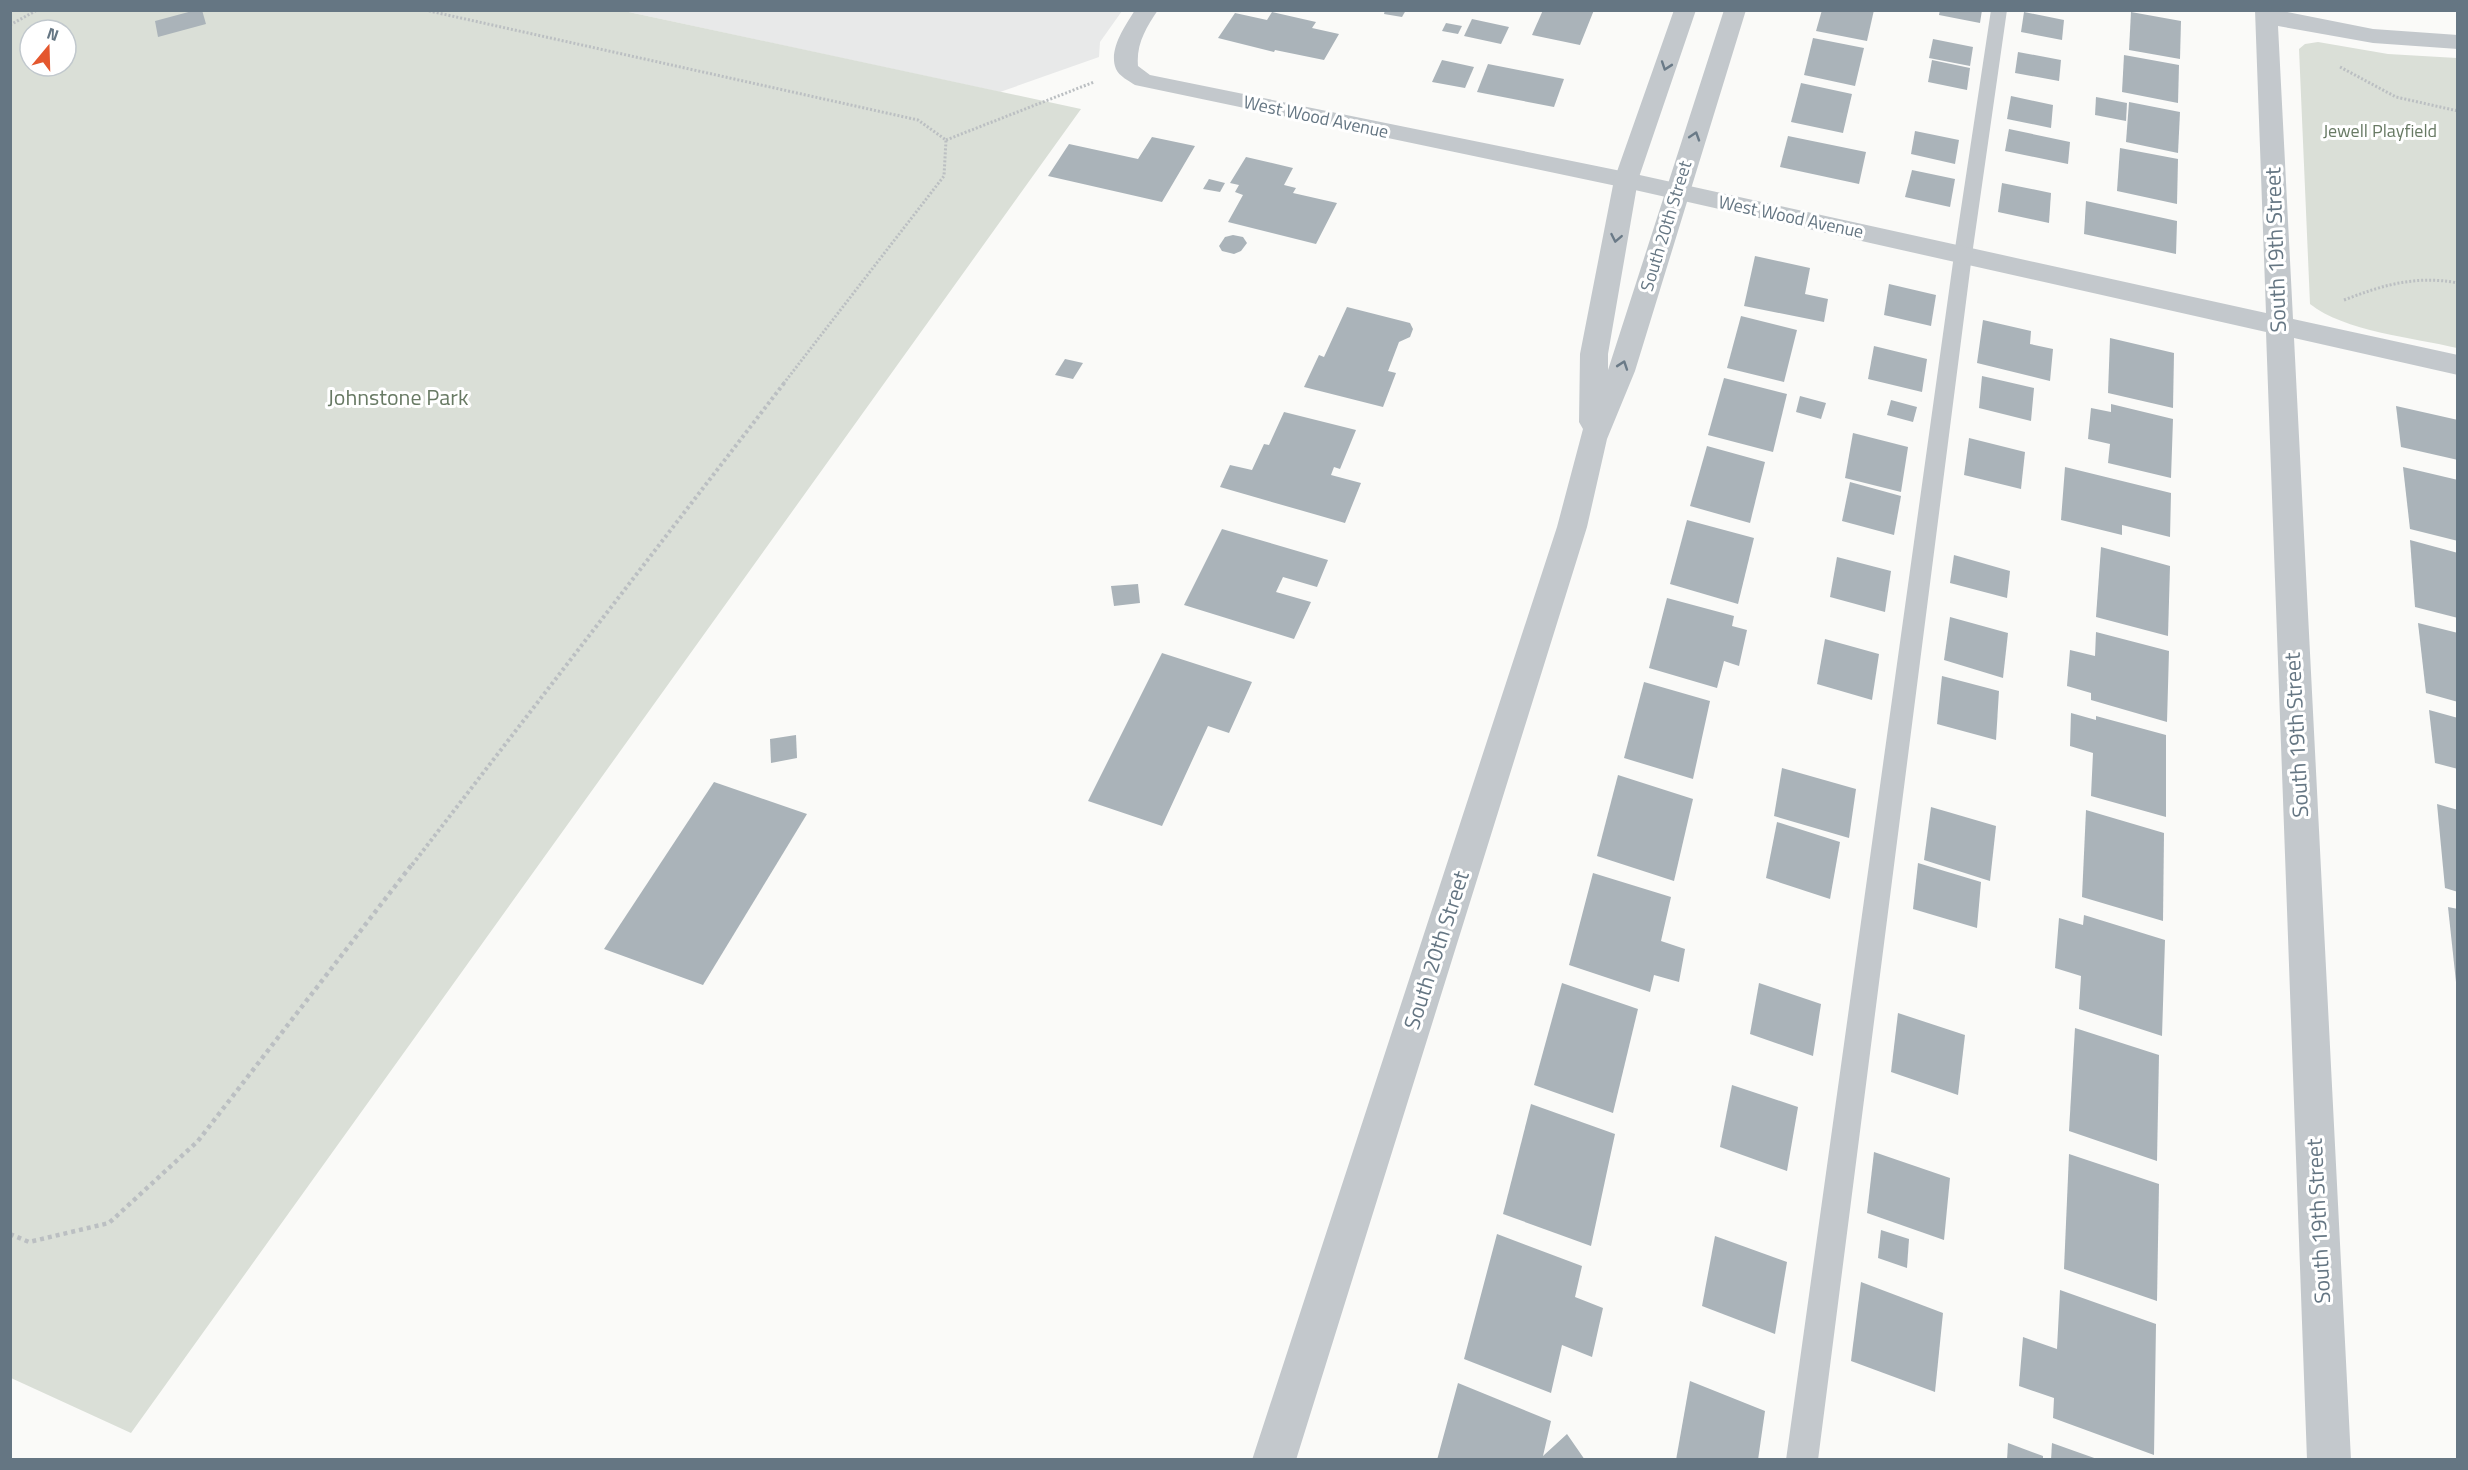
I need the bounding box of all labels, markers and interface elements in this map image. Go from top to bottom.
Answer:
north arrow [18,18,78,78]
text: N [44,21,62,47]
one-way arrow [1660,60,1673,71]
street label: West Wood Avenue [1241,88,1391,145]
park label: Jewell Playfield [2323,117,2437,144]
one-way arrow [1688,131,1700,142]
street label: South 20th Street [1633,157,1698,294]
street label: South 19th Street [2255,167,2295,333]
street label: West Wood Avenue [1716,188,1866,245]
one-way arrow [1610,232,1623,242]
one-way arrow [1615,360,1628,371]
park label: Johnstone Park [328,380,469,414]
street label: South 19th Street [2275,651,2317,818]
street label: South 20th Street [1394,866,1478,1034]
street label: South 19th Street [2297,1137,2339,1304]

